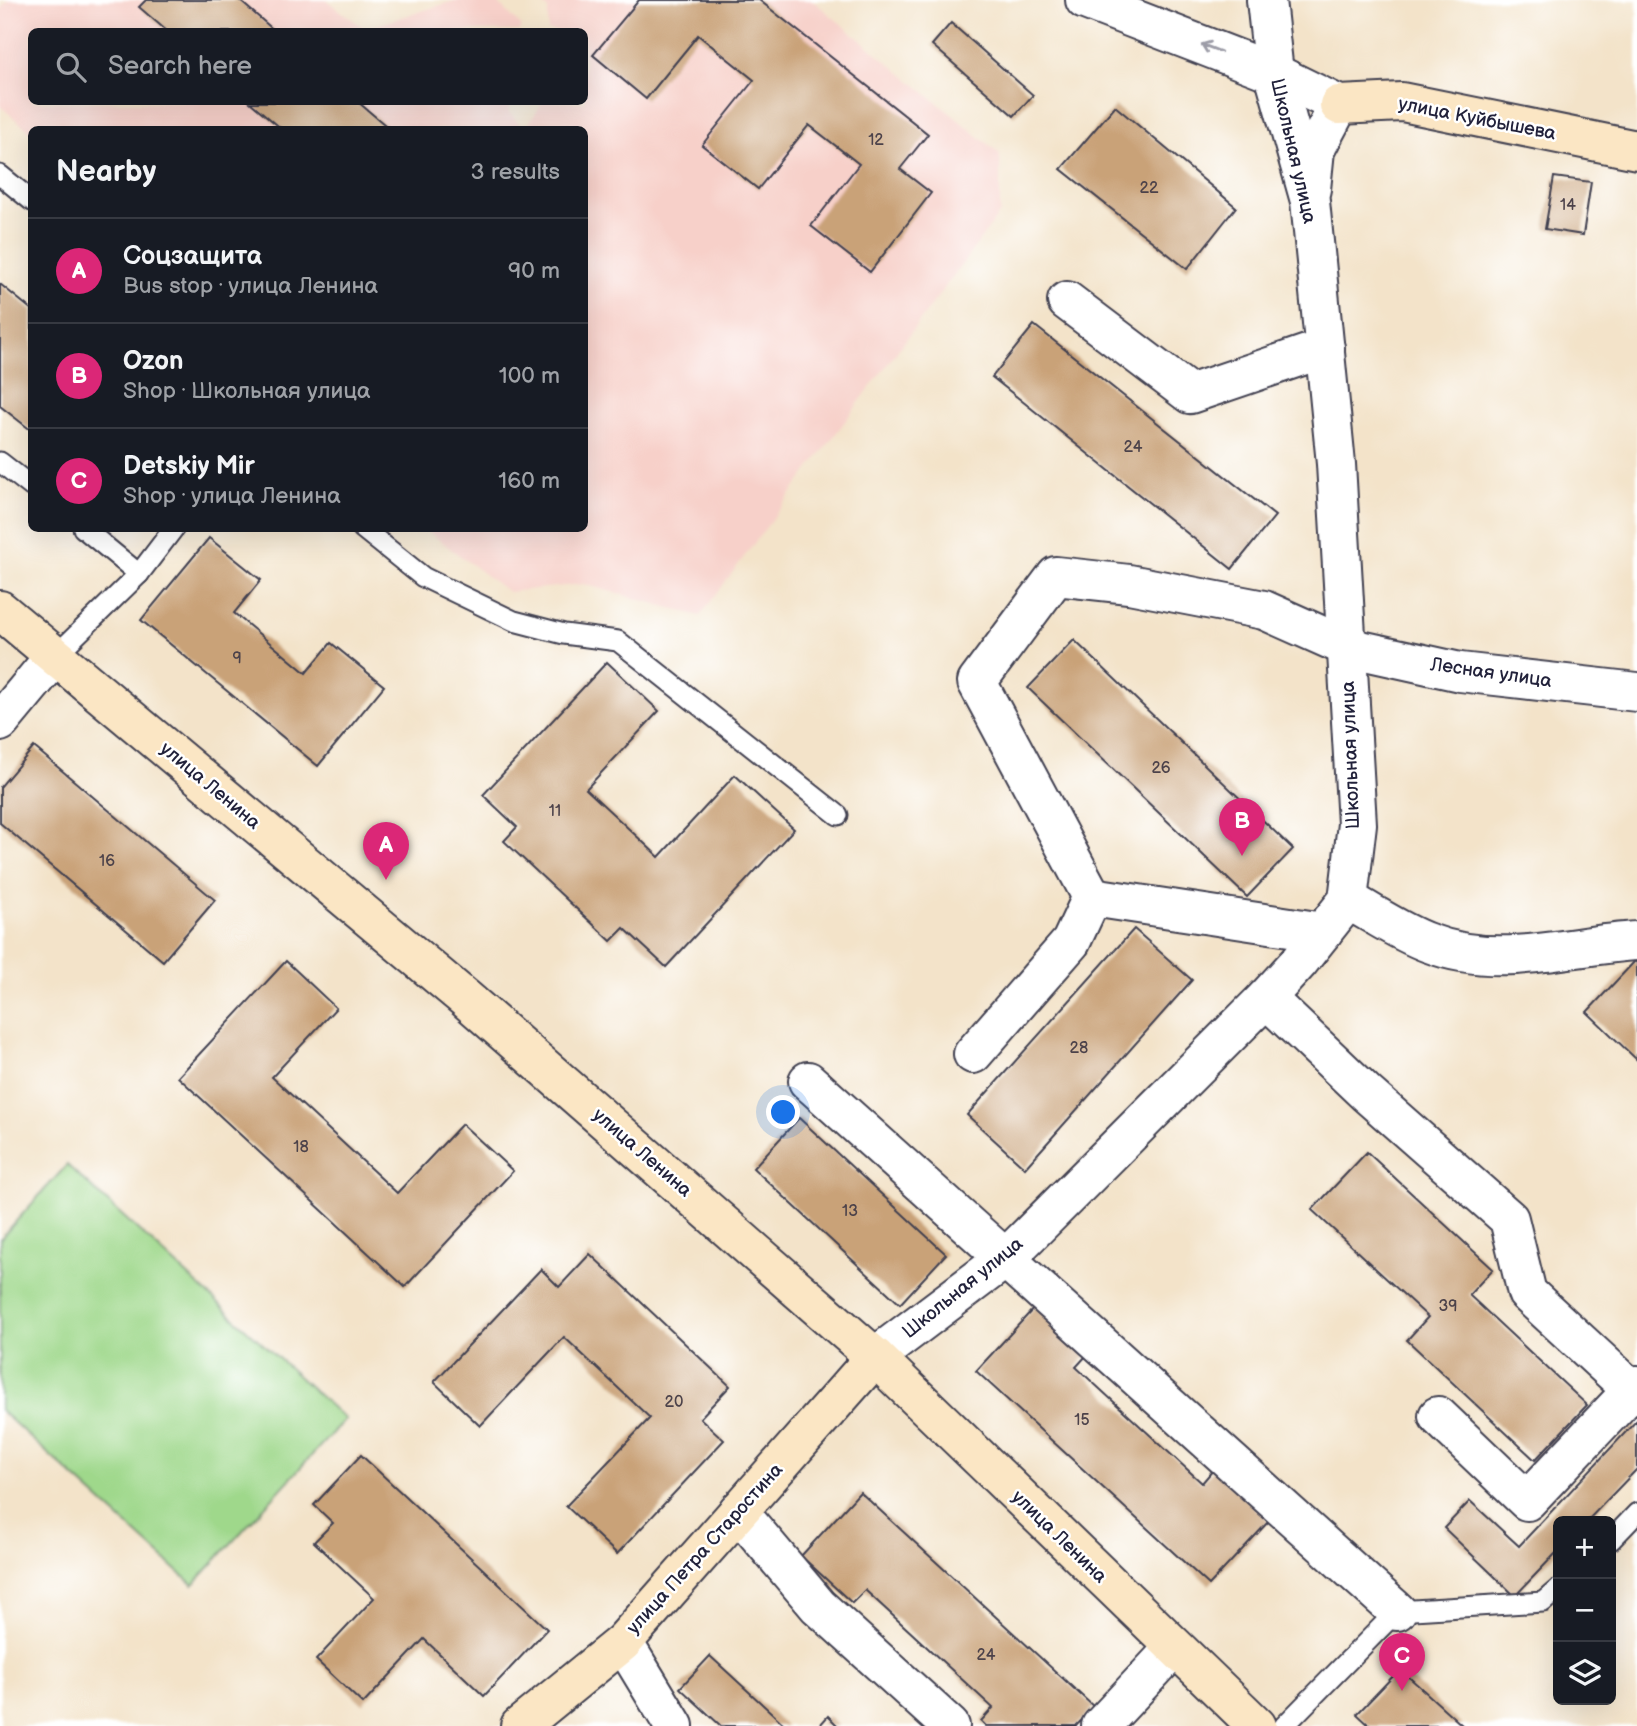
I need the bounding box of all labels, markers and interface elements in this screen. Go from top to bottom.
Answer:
search box [28,28,588,105]
one-way arrow [1200,41,1222,54]
icon: search [52,48,90,86]
text: Search here [108,51,252,82]
street label: Школьная улица [1265,76,1321,226]
street label: улица Куйбышева [1396,92,1558,146]
house number: 12 [868,131,884,150]
text: Nearby [56,154,156,190]
text: 3 results [471,158,560,186]
house number: 22 [1140,179,1159,198]
house number: 14 [1560,196,1576,215]
text: Соцзащита [123,241,262,272]
text: A [72,257,86,285]
text: 90 m [508,257,560,285]
text: Bus stop · улица Ленина [123,272,378,300]
text: Ozon [123,346,184,377]
text: B [71,362,87,390]
text: 100 m [499,362,560,390]
text: Shop · Школьная улица [123,377,371,405]
house number: 24 [1124,438,1143,457]
text: Detskiy Mir [123,451,255,482]
text: C [71,467,87,495]
text: 160 m [498,467,560,495]
text: Shop · улица Ленина [123,482,341,510]
house number: 9 [232,649,242,668]
street label: Лесная улица [1428,653,1553,693]
street label: Школьная улица [1337,680,1365,830]
street label: улица Ленина [155,737,265,835]
house number: 26 [1151,759,1171,778]
pin: B [1219,798,1265,856]
house number: 11 [549,802,561,821]
pin: A [363,822,409,880]
house number: 16 [99,852,115,871]
house number: 28 [1070,1039,1088,1058]
your location [766,1095,800,1129]
street label: улица Ленина [588,1104,696,1202]
house number: 18 [293,1138,309,1157]
house number: 13 [842,1202,858,1221]
street label: Школьная улица [898,1232,1028,1344]
house number: 39 [1438,1297,1458,1316]
house number: 20 [665,1393,683,1412]
house number: 15 [1074,1411,1090,1430]
street label: улица Петра Старостина [622,1459,788,1639]
street label: улица Ленина [1007,1486,1111,1588]
map controls [1553,1516,1616,1705]
button: + [1553,1516,1616,1579]
button: − [1553,1579,1616,1642]
pin: C [1379,1633,1425,1691]
button: layers [1553,1642,1616,1705]
house number: 24 [977,1646,996,1665]

